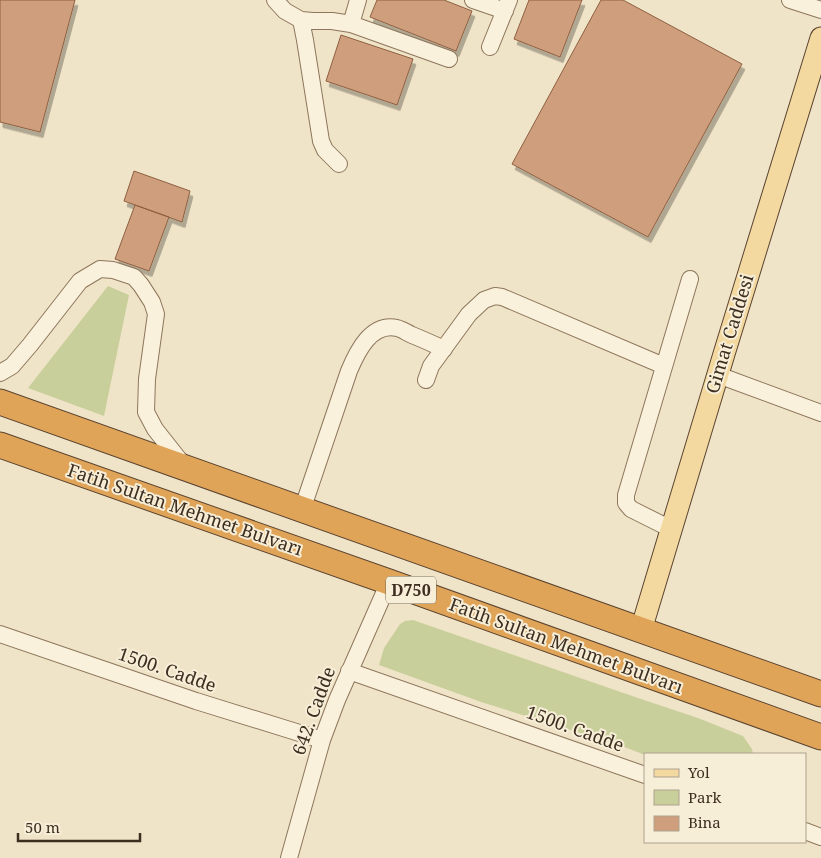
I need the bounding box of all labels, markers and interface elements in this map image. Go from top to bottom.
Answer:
street label: Gimat Caddesi [700,271,759,396]
street label: Fatih Sultan Mehmet Bulvarı [65,458,306,561]
road number: D750 [386,576,436,604]
street label: Fatih Sultan Mehmet Bulvarı [446,592,687,699]
street label: 1500. Cadde [115,641,220,697]
street label: 642. Cadde [286,663,340,758]
street label: 1500. Cadde [523,699,628,757]
legend [644,753,806,843]
text: Yol [687,762,710,782]
text: Park [688,787,722,807]
scale bar [18,810,140,842]
text: Bina [688,812,721,832]
text: 50 m [25,817,60,837]

